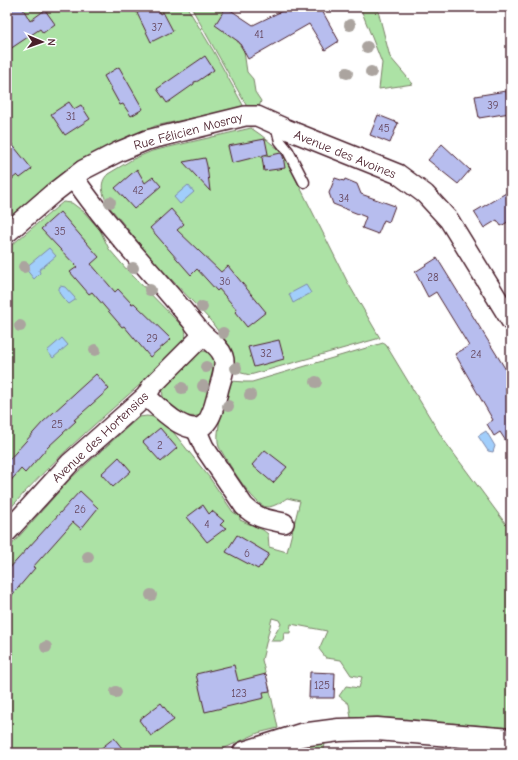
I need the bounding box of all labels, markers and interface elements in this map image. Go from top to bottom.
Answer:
house number: 37 [152,21,162,34]
north arrow [22,22,62,62]
house number: 41 [254,28,264,41]
text: N [45,39,58,46]
house number: 39 [487,99,499,112]
street label: Rue Félicien Mosray [132,109,244,153]
house number: 31 [66,110,76,123]
house number: 45 [378,122,390,135]
street label: Avenue des Avoines [292,127,398,181]
house number: 42 [132,184,144,197]
house number: 34 [339,192,349,205]
house number: 35 [54,225,66,238]
house number: 28 [427,271,439,284]
house number: 36 [219,275,231,288]
house number: 29 [146,332,158,345]
house number: 32 [260,347,272,360]
house number: 24 [470,348,482,361]
street label: Avenue des Hortensias [49,389,151,485]
house number: 25 [51,418,63,431]
house number: 2 [157,439,163,452]
house number: 26 [74,503,86,516]
house number: 4 [204,518,210,531]
house number: 6 [244,547,250,560]
house number: 125 [314,679,330,692]
house number: 123 [231,687,247,700]

